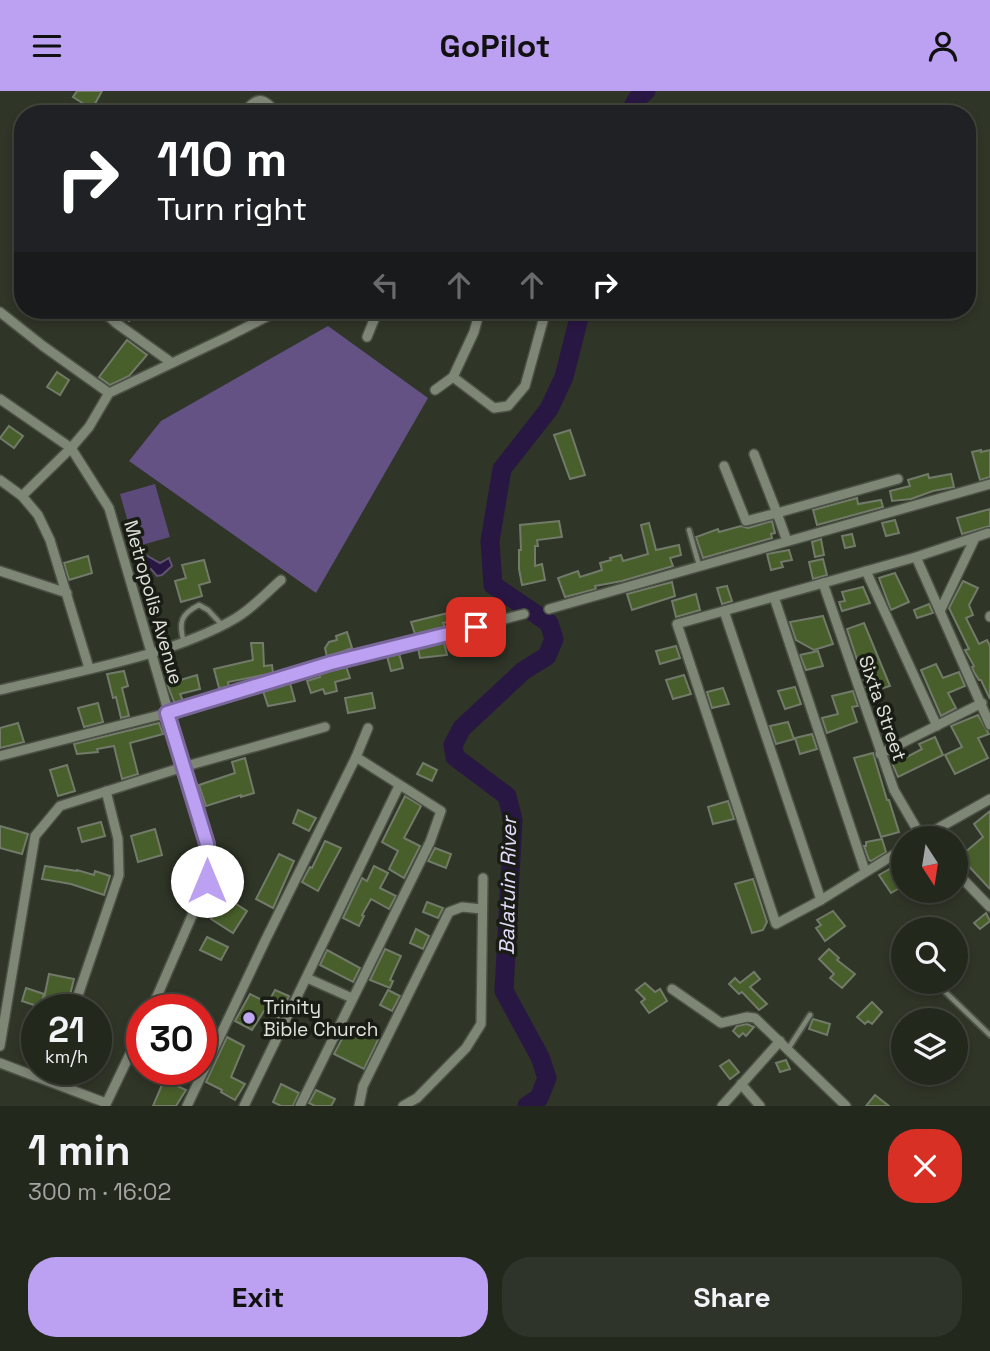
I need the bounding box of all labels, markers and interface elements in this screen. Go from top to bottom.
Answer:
text: GoPilot [440,26,550,66]
icon: menu [28,27,66,65]
icon: person [924,27,962,65]
text: 110 m [157,128,287,190]
icon: right [42,133,133,224]
text: Turn right [157,189,307,229]
icon: left [367,266,405,304]
icon: ahead [440,266,478,304]
icon: ahead [513,266,551,304]
icon: right [586,266,624,304]
street label: Metropolis Avenue [118,517,189,687]
pin [446,597,506,657]
icon: arrive [457,608,495,646]
street label: Sixta Street [853,652,912,764]
water label: Balatuin River [493,815,522,955]
north arrow [891,826,968,903]
map controls [891,826,968,1085]
position arrow [170,844,244,918]
button: search [891,917,968,994]
speed limit sign: 30 [126,994,217,1085]
place label: Trinity Bible Church [263,995,378,1042]
text: 21 [48,1008,85,1052]
button: layers [891,1008,968,1085]
marker: Trinity Bible Church [241,1010,257,1026]
text: km/h [45,1045,88,1068]
text: 1 min [28,1124,131,1177]
button: close [888,1129,962,1203]
text: 300 m · 16:02 [28,1177,171,1207]
button: Exit [28,1257,488,1337]
button: Share [502,1257,962,1337]

